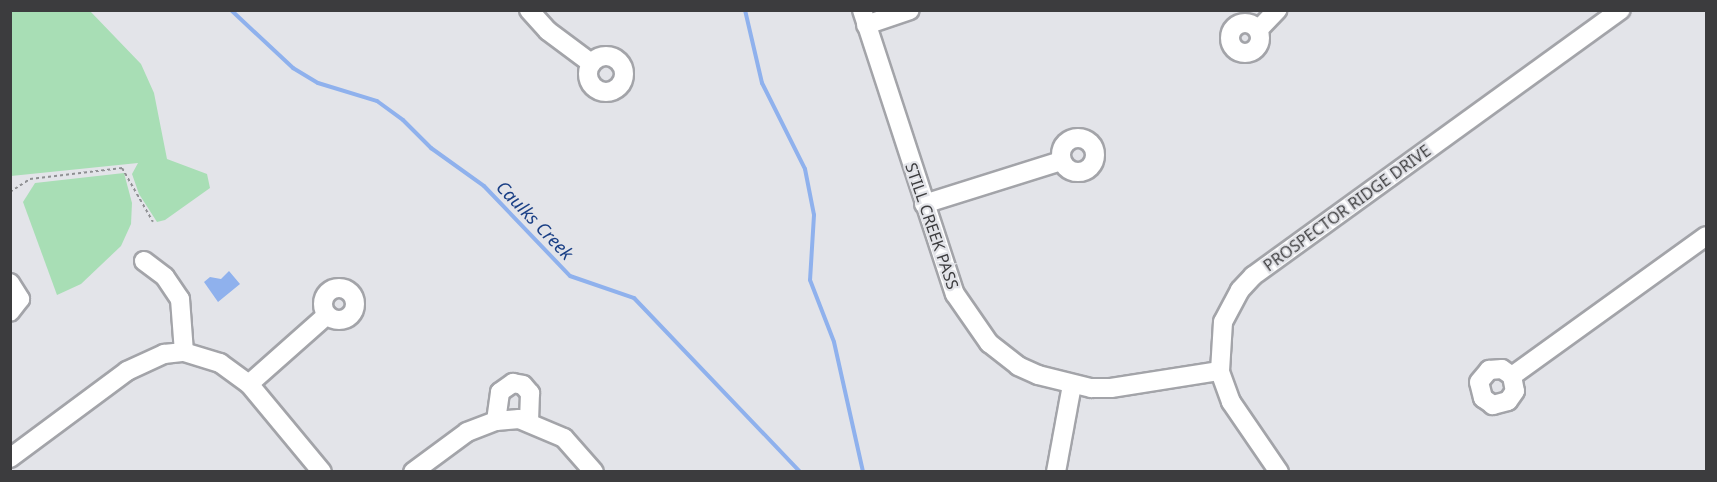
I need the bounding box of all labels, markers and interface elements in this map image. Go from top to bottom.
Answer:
street label: PROSPECTOR RIDGE DRIVE [1260,141,1434,275]
street label: STILL CREEK PASS [901,160,963,292]
water label: Caulks Creek [492,176,578,264]

